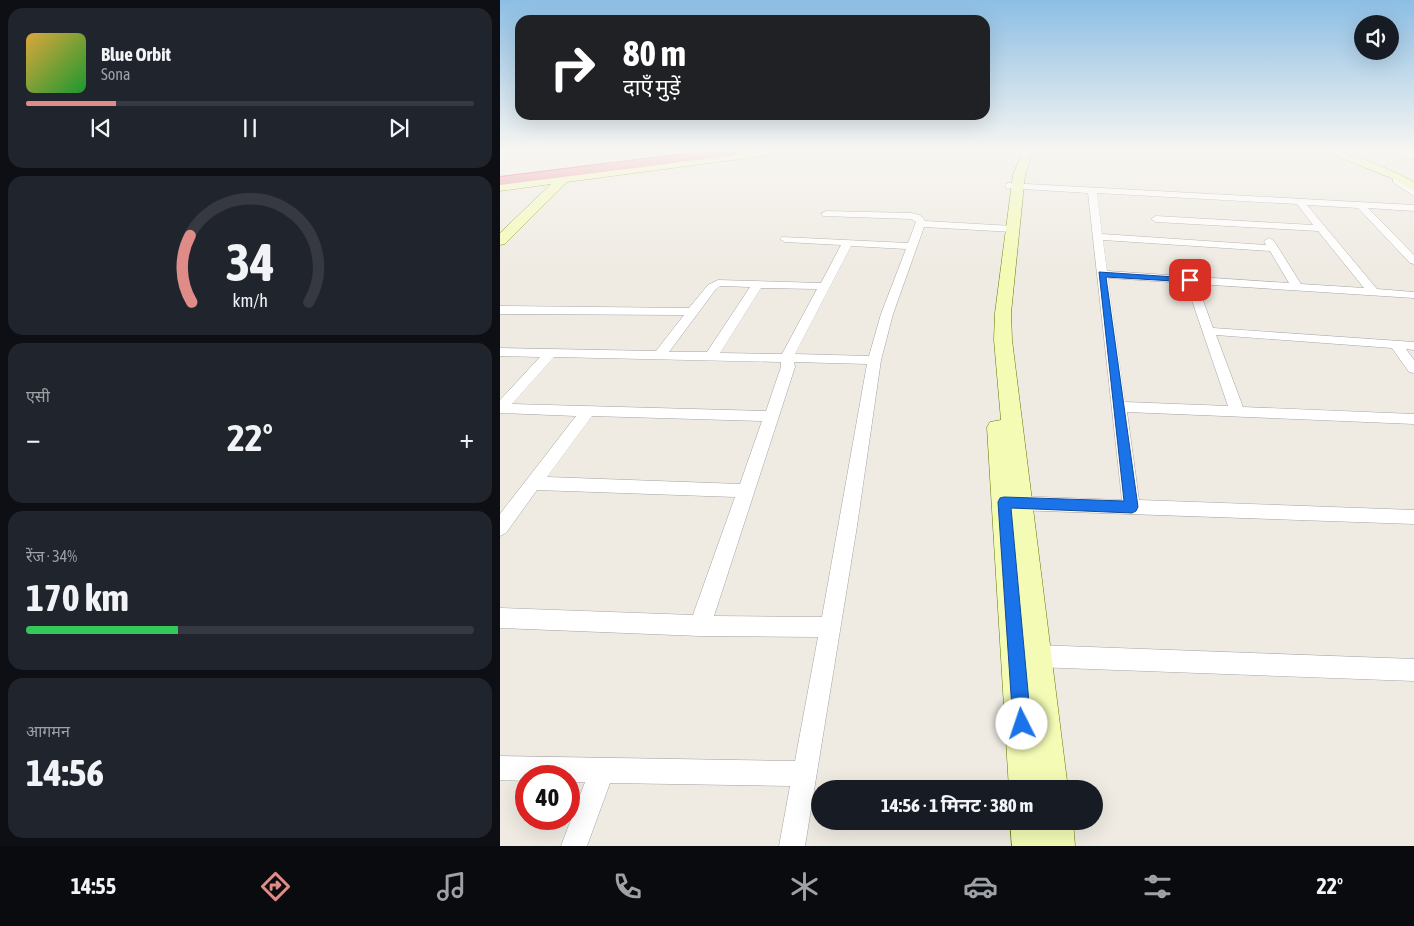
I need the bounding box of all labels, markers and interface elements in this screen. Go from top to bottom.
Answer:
map controls [1354,15,1399,60]
button: sound [1354,15,1399,60]
text: 80 m [623,33,686,73]
icon: right [540,35,605,100]
text: Blue Orbit [101,43,171,65]
text: Sona [101,65,130,83]
text: दाएँ मुड़ें [623,74,681,100]
icon: previous [87,114,115,142]
icon: pause [236,114,264,142]
icon: next [385,114,413,142]
text: 34 [226,232,274,292]
pin [1169,259,1211,301]
icon: arrive [1176,266,1204,294]
text: km/h [232,290,268,311]
text: एसी [26,387,50,405]
text: 22° [227,416,273,459]
text: − [26,422,41,454]
text: + [459,422,474,454]
text: रेंज · 34% [26,547,77,565]
text: 170 km [26,576,129,619]
position arrow [995,697,1047,749]
text: आगमन [26,722,70,740]
text: 14:56 [26,751,104,794]
speed limit sign: 40 [515,765,580,830]
text: 14:56 · 1 मिनट · 380 m [881,794,1033,816]
icon: directions [258,869,293,904]
icon: music [434,869,469,904]
icon: phone [610,869,645,904]
icon: climate [787,869,822,904]
icon: car [963,869,998,904]
icon: filters [1140,869,1175,904]
text: 14:55 [71,873,116,899]
text: 22° [1316,873,1343,899]

